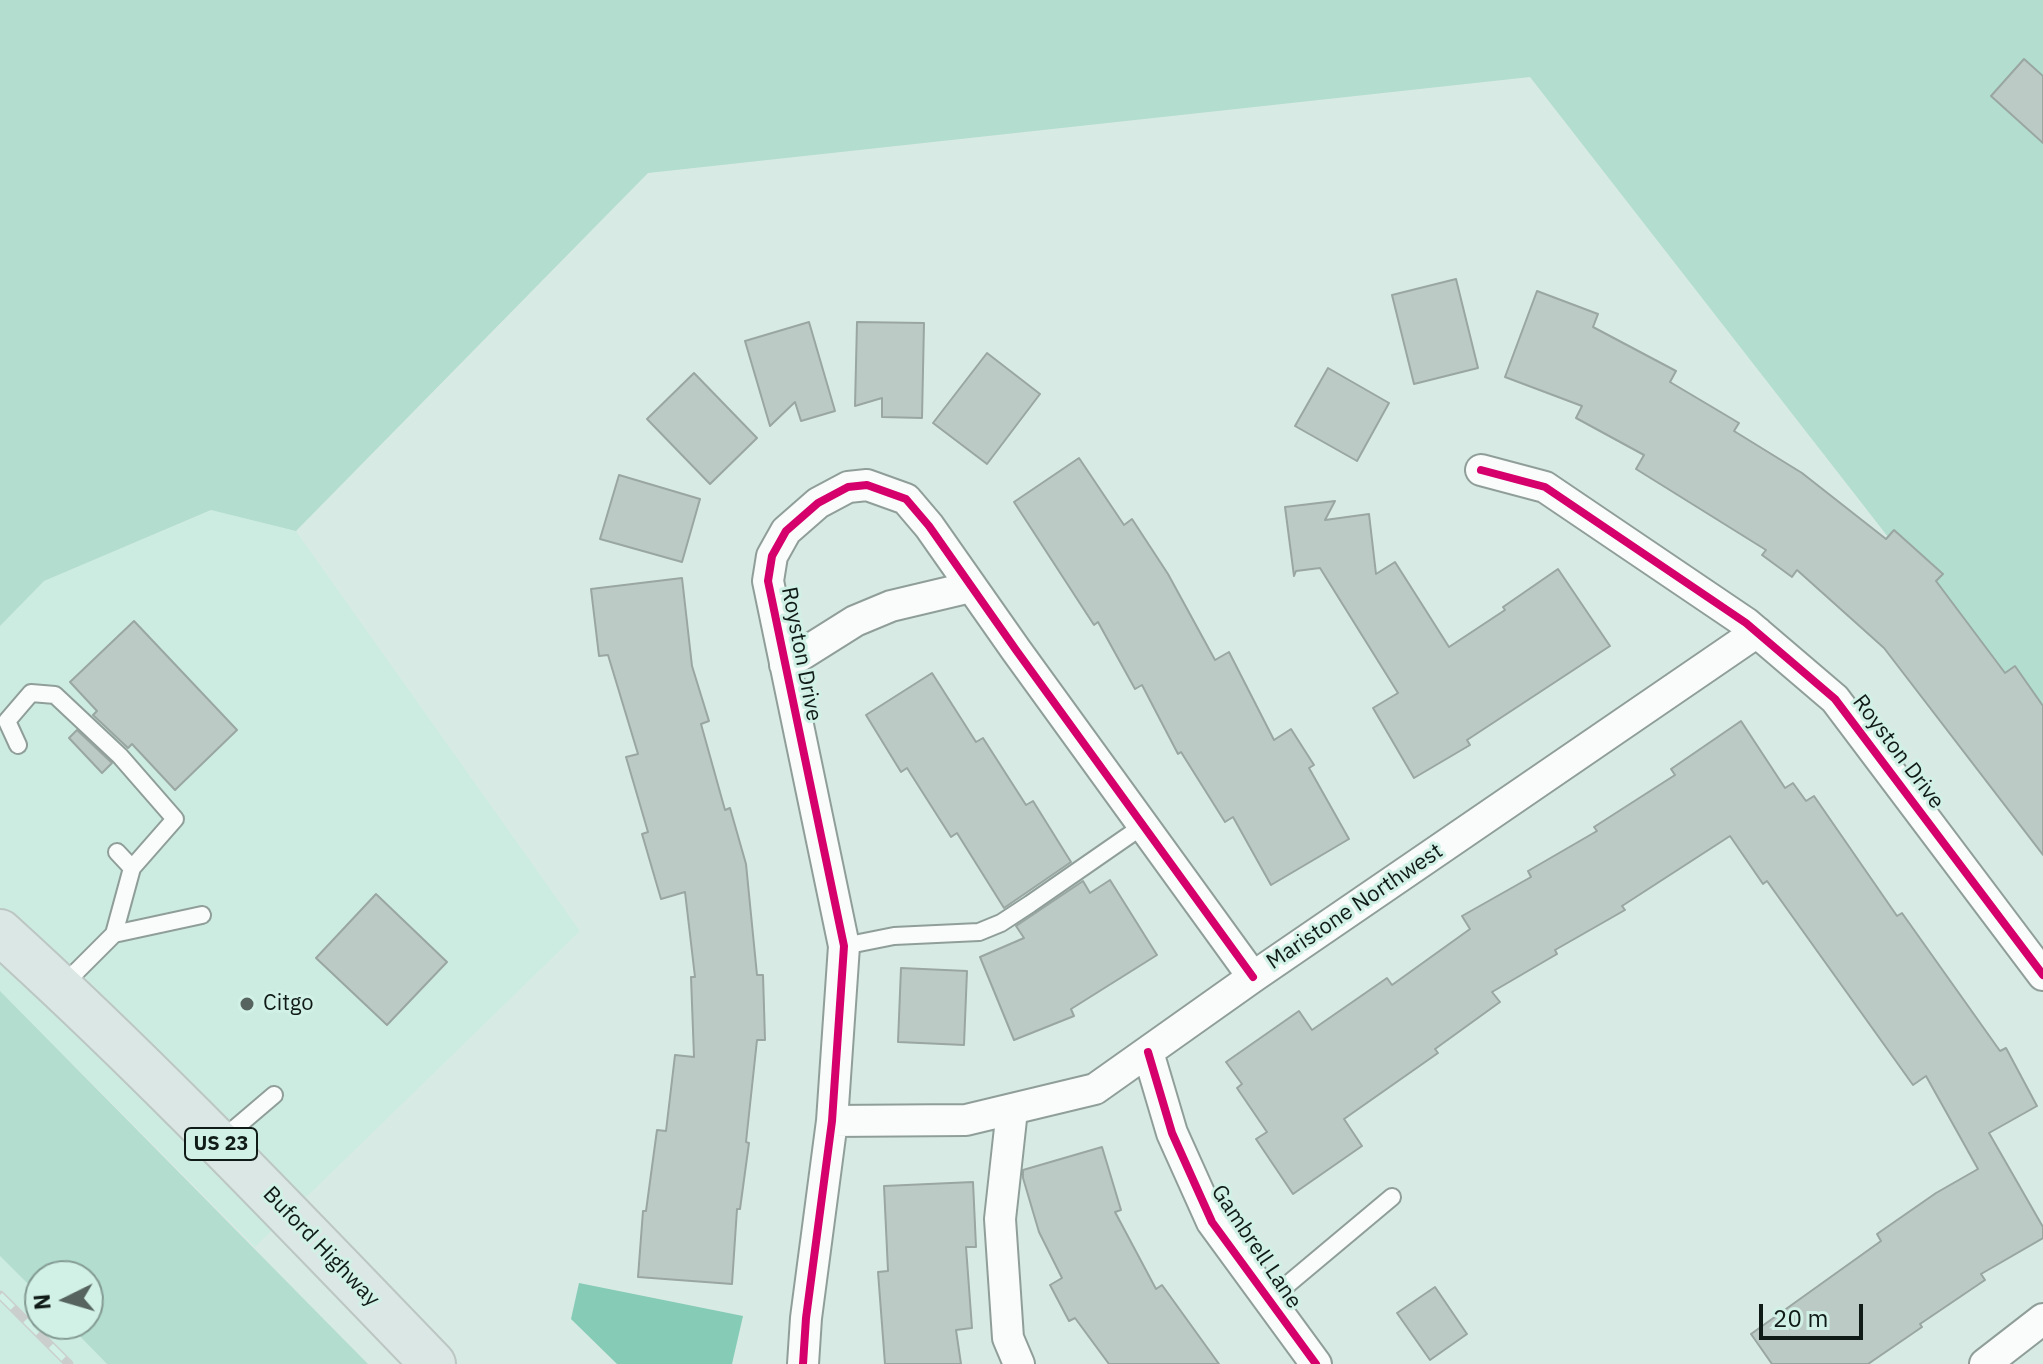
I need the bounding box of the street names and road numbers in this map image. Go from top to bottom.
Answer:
street label: Royston Drive [775,585,827,723]
street label: Royston Drive [1847,690,1949,814]
street label: Maristone Northwest [1262,838,1448,976]
road number: US 23 [185,1128,257,1160]
street label: Gambrell Lane [1205,1180,1307,1314]
street label: Buford Highway [257,1182,385,1312]

